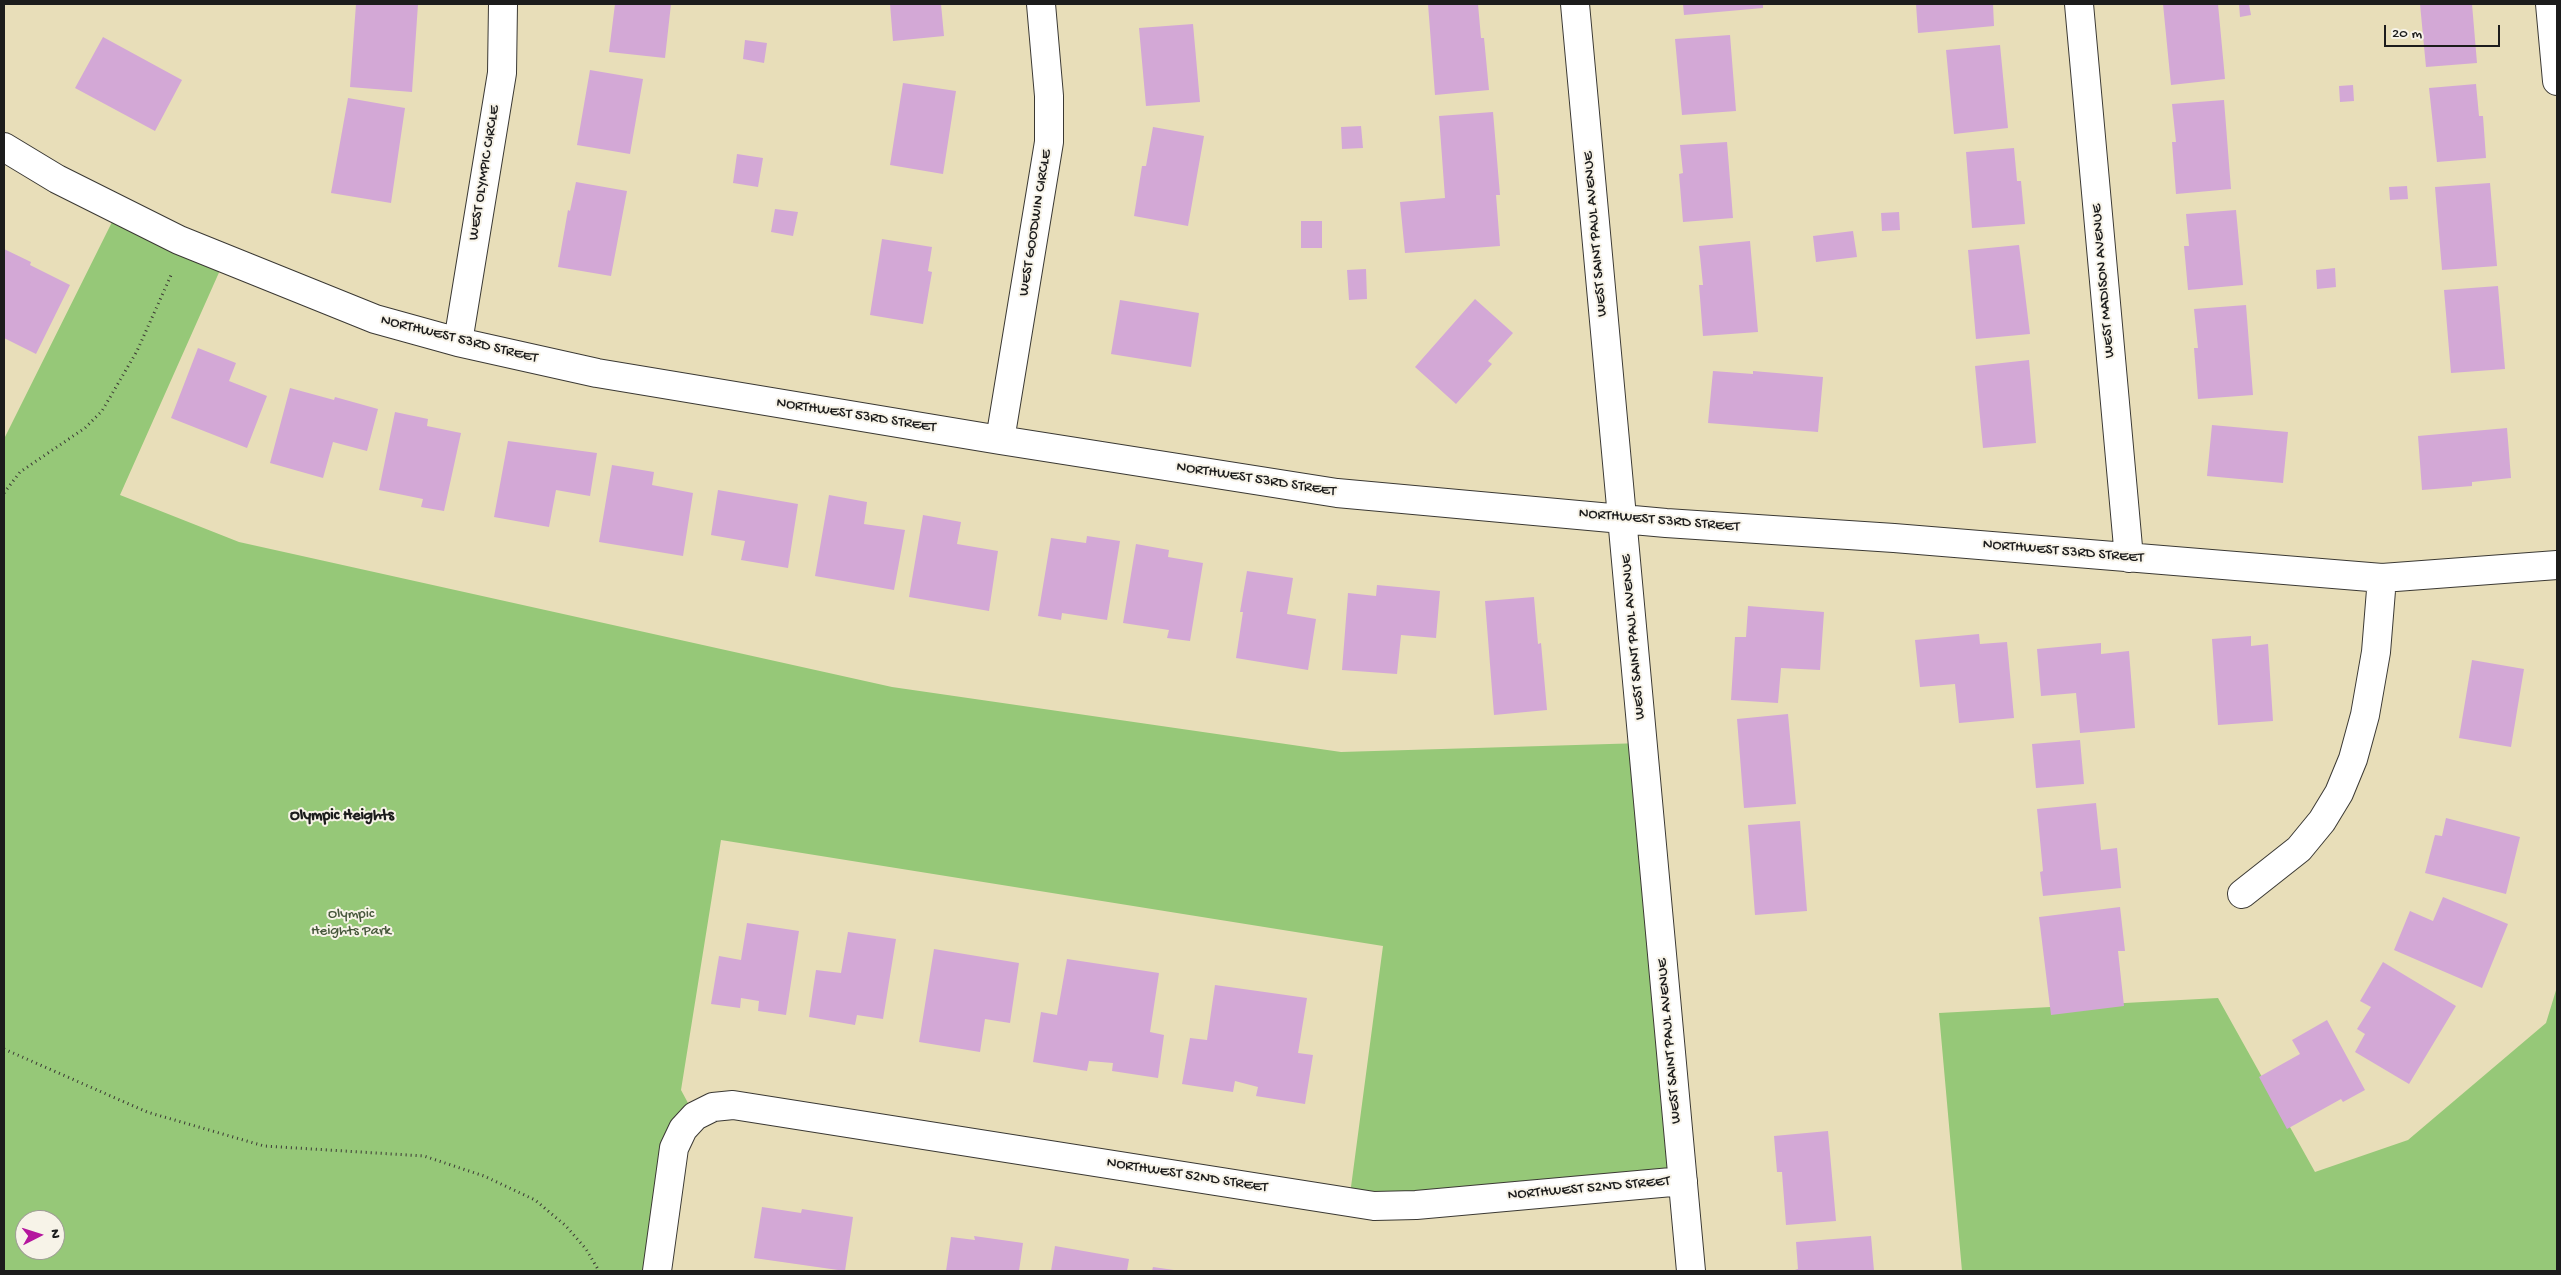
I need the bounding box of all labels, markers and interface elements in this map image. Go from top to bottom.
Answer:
scale bar [2386,15,2502,47]
text: 20 m [2392,25,2422,43]
street label: WEST OLYMPIC CIRCLE [465,104,505,242]
street label: WEST GOODWIN CIRCLE [1016,149,1056,297]
street label: WEST SAINT PAUL AVENUE [1580,151,1612,317]
street label: WEST MADISON AVENUE [2088,203,2120,359]
street label: NORTHWEST 53RD STREET [379,312,539,368]
street label: NORTHWEST 53RD STREET [775,394,937,438]
street label: NORTHWEST 53RD STREET [1175,458,1337,502]
street label: NORTHWEST 53RD STREET [1578,505,1740,537]
street label: NORTHWEST 53RD STREET [1982,536,2144,568]
street label: WEST SAINT PAUL AVENUE [1618,554,1650,720]
district label: Olympic Heights [290,807,394,827]
park label: Olympic Heights Park [311,906,391,941]
street label: WEST SAINT PAUL AVENUE [1654,958,1686,1124]
street label: NORTHWEST 52ND STREET [1105,1154,1269,1198]
street label: NORTHWEST 52ND STREET [1507,1173,1671,1205]
north arrow [15,1210,65,1260]
text: N [46,1228,63,1239]

